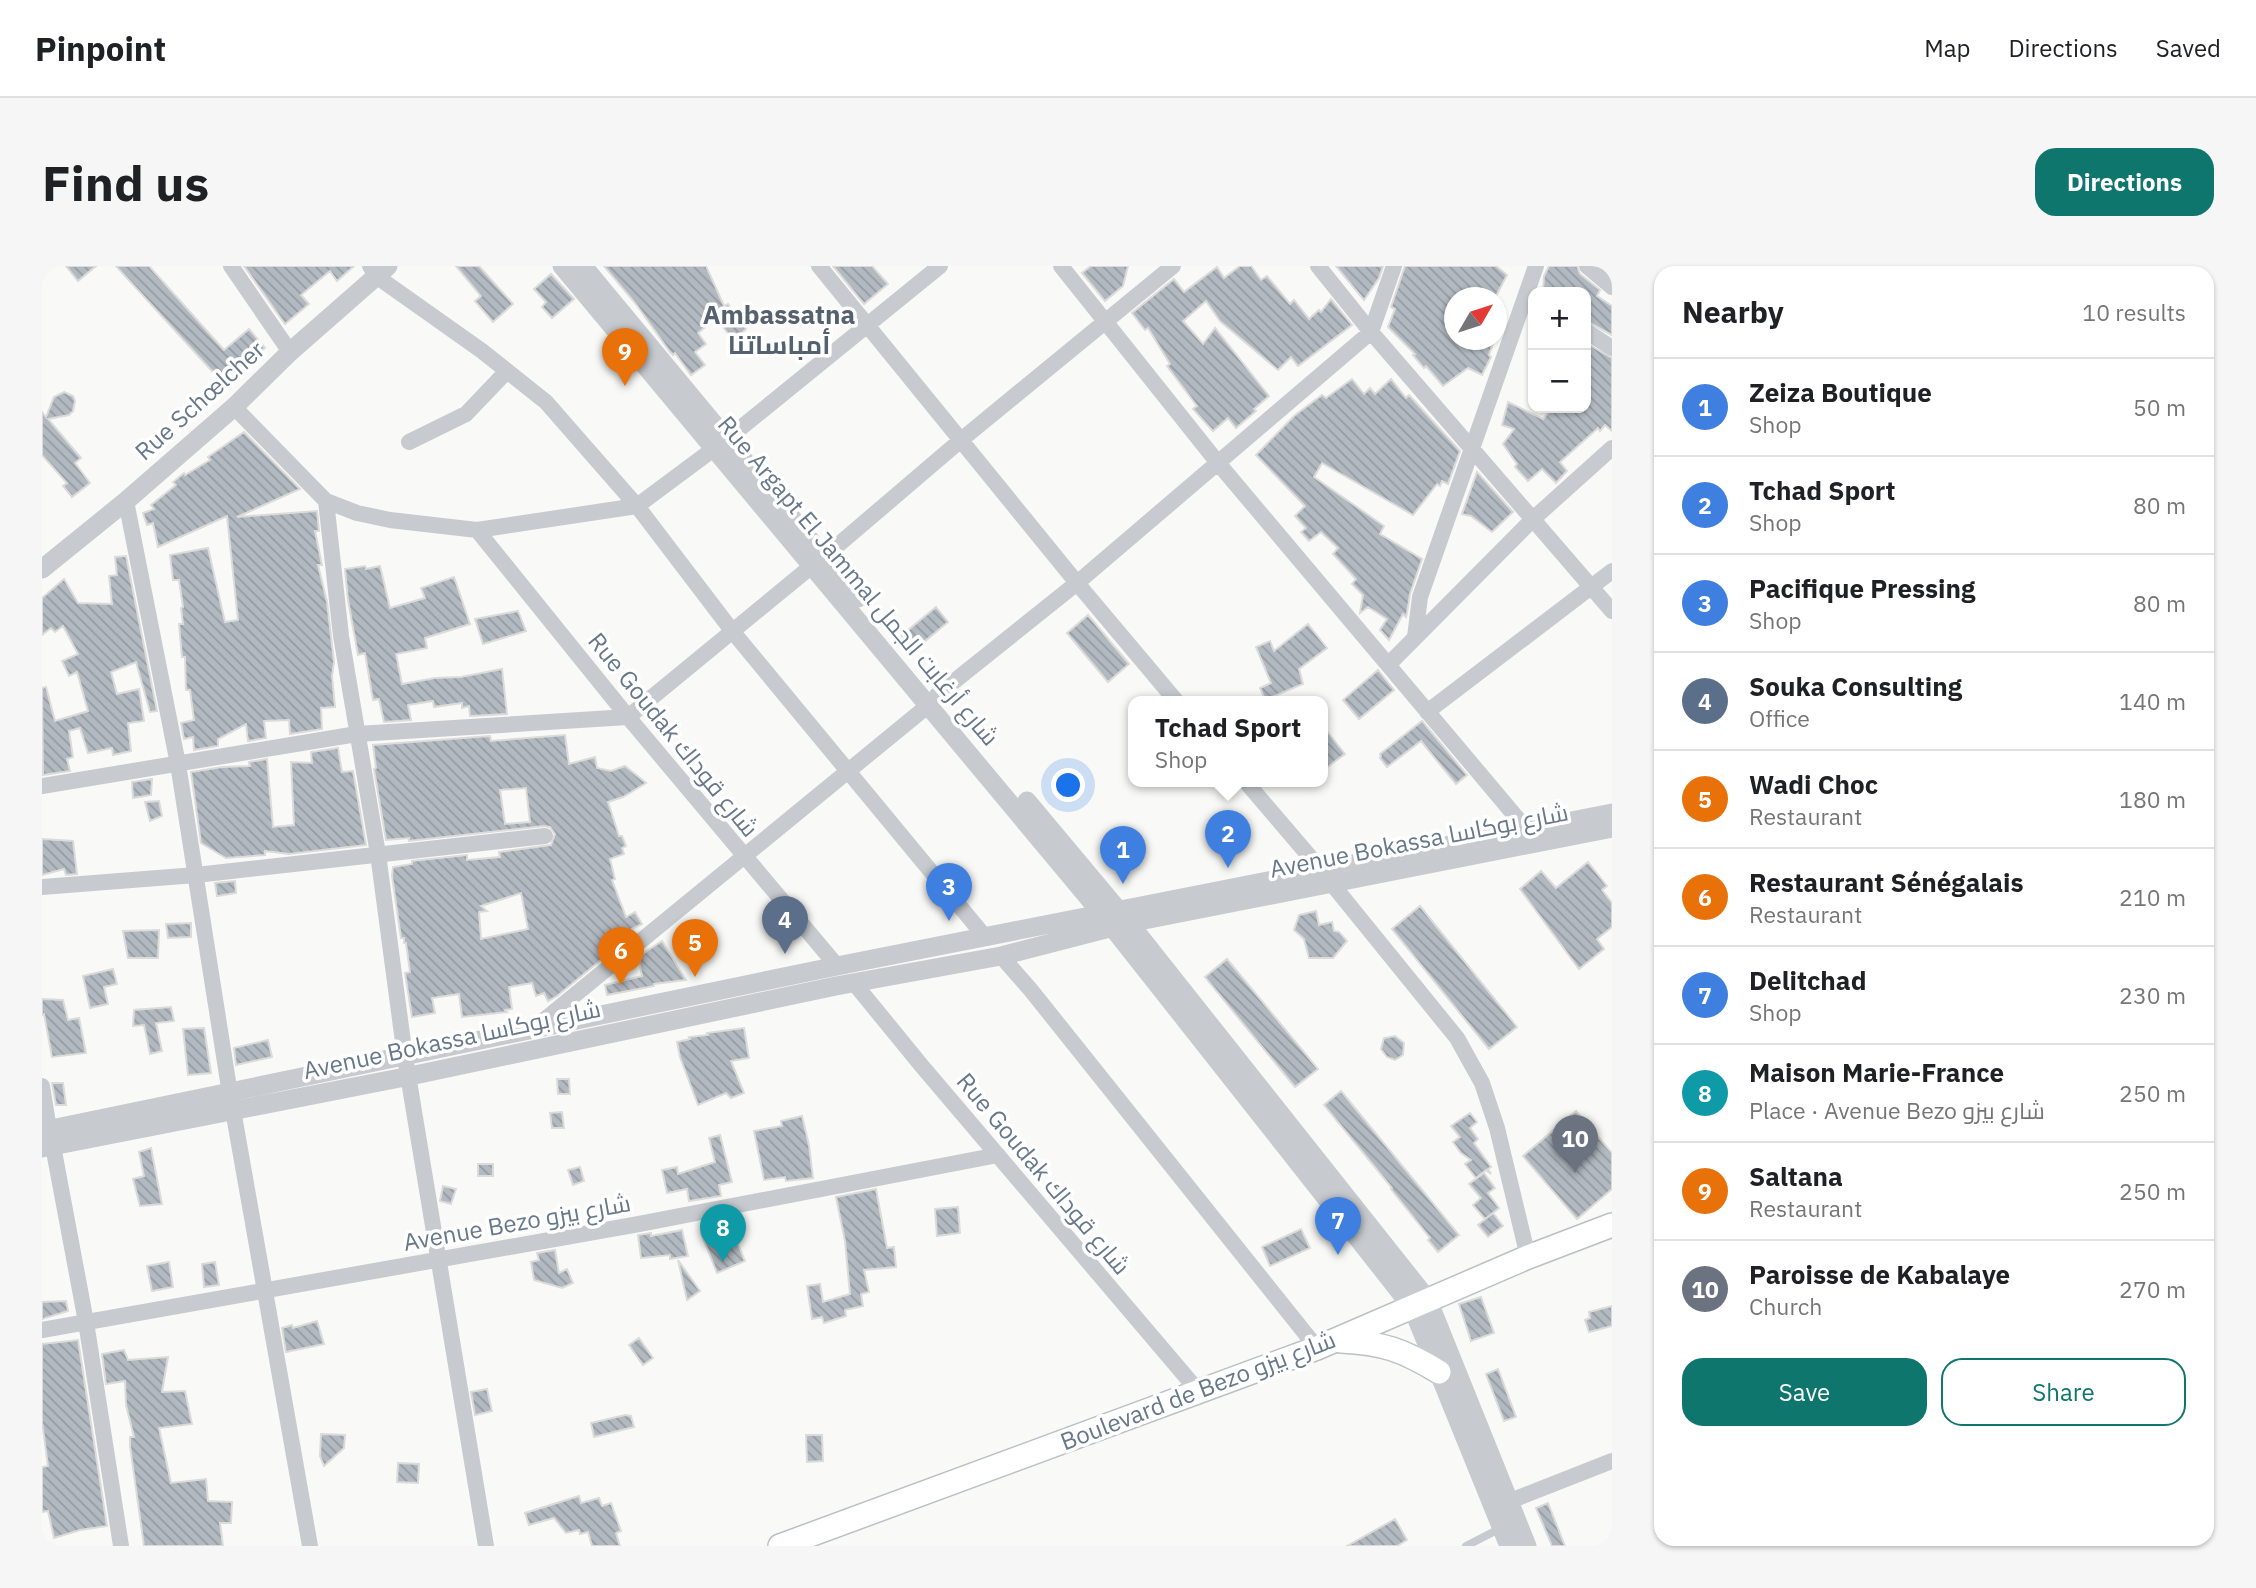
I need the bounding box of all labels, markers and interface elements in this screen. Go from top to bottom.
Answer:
text: Pinpoint [35,27,166,70]
text: Map [1924,32,1970,64]
text: Directions [2008,32,2118,64]
text: Saved [2156,32,2221,64]
button: Directions [2035,148,2214,216]
text: Find us [42,151,209,214]
north arrow [1444,287,1507,350]
map controls [1528,287,1591,413]
button: + [1528,287,1591,350]
text: Nearby [1682,292,1784,331]
district label: Ambassatna أمباساتنا [703,297,855,361]
text: 10 results [2082,297,2186,327]
pin: 9 [602,328,648,386]
street label: Rue Schœlcher [128,333,271,467]
button: − [1528,350,1591,413]
text: Zeiza Boutique [1749,375,1932,409]
text: 1 [1698,392,1712,422]
text: 50 m [2133,392,2186,422]
street label: Rue Argapt El Jammal شارع أرغابت الجمل [710,409,1006,753]
text: Shop [1749,409,1802,439]
text: Tchad Sport [1749,473,1895,507]
text: 2 [1698,490,1712,520]
text: 80 m [2133,490,2186,520]
text: Shop [1749,507,1802,537]
text: Pacifique Pressing [1749,571,1975,605]
text: 3 [1698,588,1712,618]
text: 80 m [2133,588,2186,618]
text: Shop [1749,605,1802,635]
street label: Rue Goudak شارع قوداك [581,626,766,844]
text: Souka Consulting [1749,669,1962,703]
text: 4 [1698,686,1712,716]
text: 140 m [2119,686,2186,716]
popup [1128,696,1328,787]
text: Office [1749,703,1810,733]
text: Tchad Sport [1155,710,1301,744]
text: Shop [1155,744,1207,774]
text: Wadi Choc [1749,767,1878,801]
your location [1051,768,1085,802]
text: 5 [1698,784,1712,814]
text: 180 m [2119,784,2186,814]
street label: Avenue Bokassa شارع بوكاسا [1267,795,1571,886]
text: Restaurant [1749,801,1862,831]
pin: 2 [1205,810,1251,868]
pin: 1 [1100,826,1146,884]
pin: 3 [926,863,972,921]
text: Restaurant Sénégalais [1749,865,2024,899]
text: 6 [1698,882,1712,912]
text: 210 m [2119,882,2186,912]
pin: 4 [762,896,808,954]
text: Restaurant [1749,899,1862,929]
pin: 5 [672,919,718,977]
pin: 6 [598,927,644,985]
text: Delitchad [1749,963,1866,997]
text: 7 [1698,980,1712,1010]
text: 230 m [2119,980,2186,1010]
street label: Avenue Bokassa شارع بوكاسا [300,992,604,1087]
text: Shop [1749,997,1802,1027]
text: Maison Marie-France [1749,1055,2004,1089]
street label: Rue Goudak شارع قوداك [949,1066,1138,1282]
text: 8 [1698,1078,1712,1108]
text: 250 m [2119,1078,2186,1108]
text: Place · Avenue Bezo شارع بيزو [1749,1095,2045,1125]
pin: 10 [1552,1115,1598,1173]
text: Saltana [1749,1159,1843,1193]
text: 9 [1698,1176,1712,1206]
text: 250 m [2119,1176,2186,1206]
street label: Avenue Bezo شارع بيزو [401,1186,633,1259]
text: Restaurant [1749,1193,1862,1223]
pin: 7 [1315,1197,1361,1255]
pin: 8 [700,1204,746,1262]
text: Paroisse de Kabalaye [1749,1257,2010,1291]
text: 10 [1691,1274,1719,1304]
text: 270 m [2119,1274,2186,1304]
text: Church [1749,1291,1822,1321]
street label: Boulevard de Bezo شارع بيزو [1055,1323,1340,1458]
button: Save [1682,1358,1927,1426]
button: Share [1941,1358,2186,1426]

